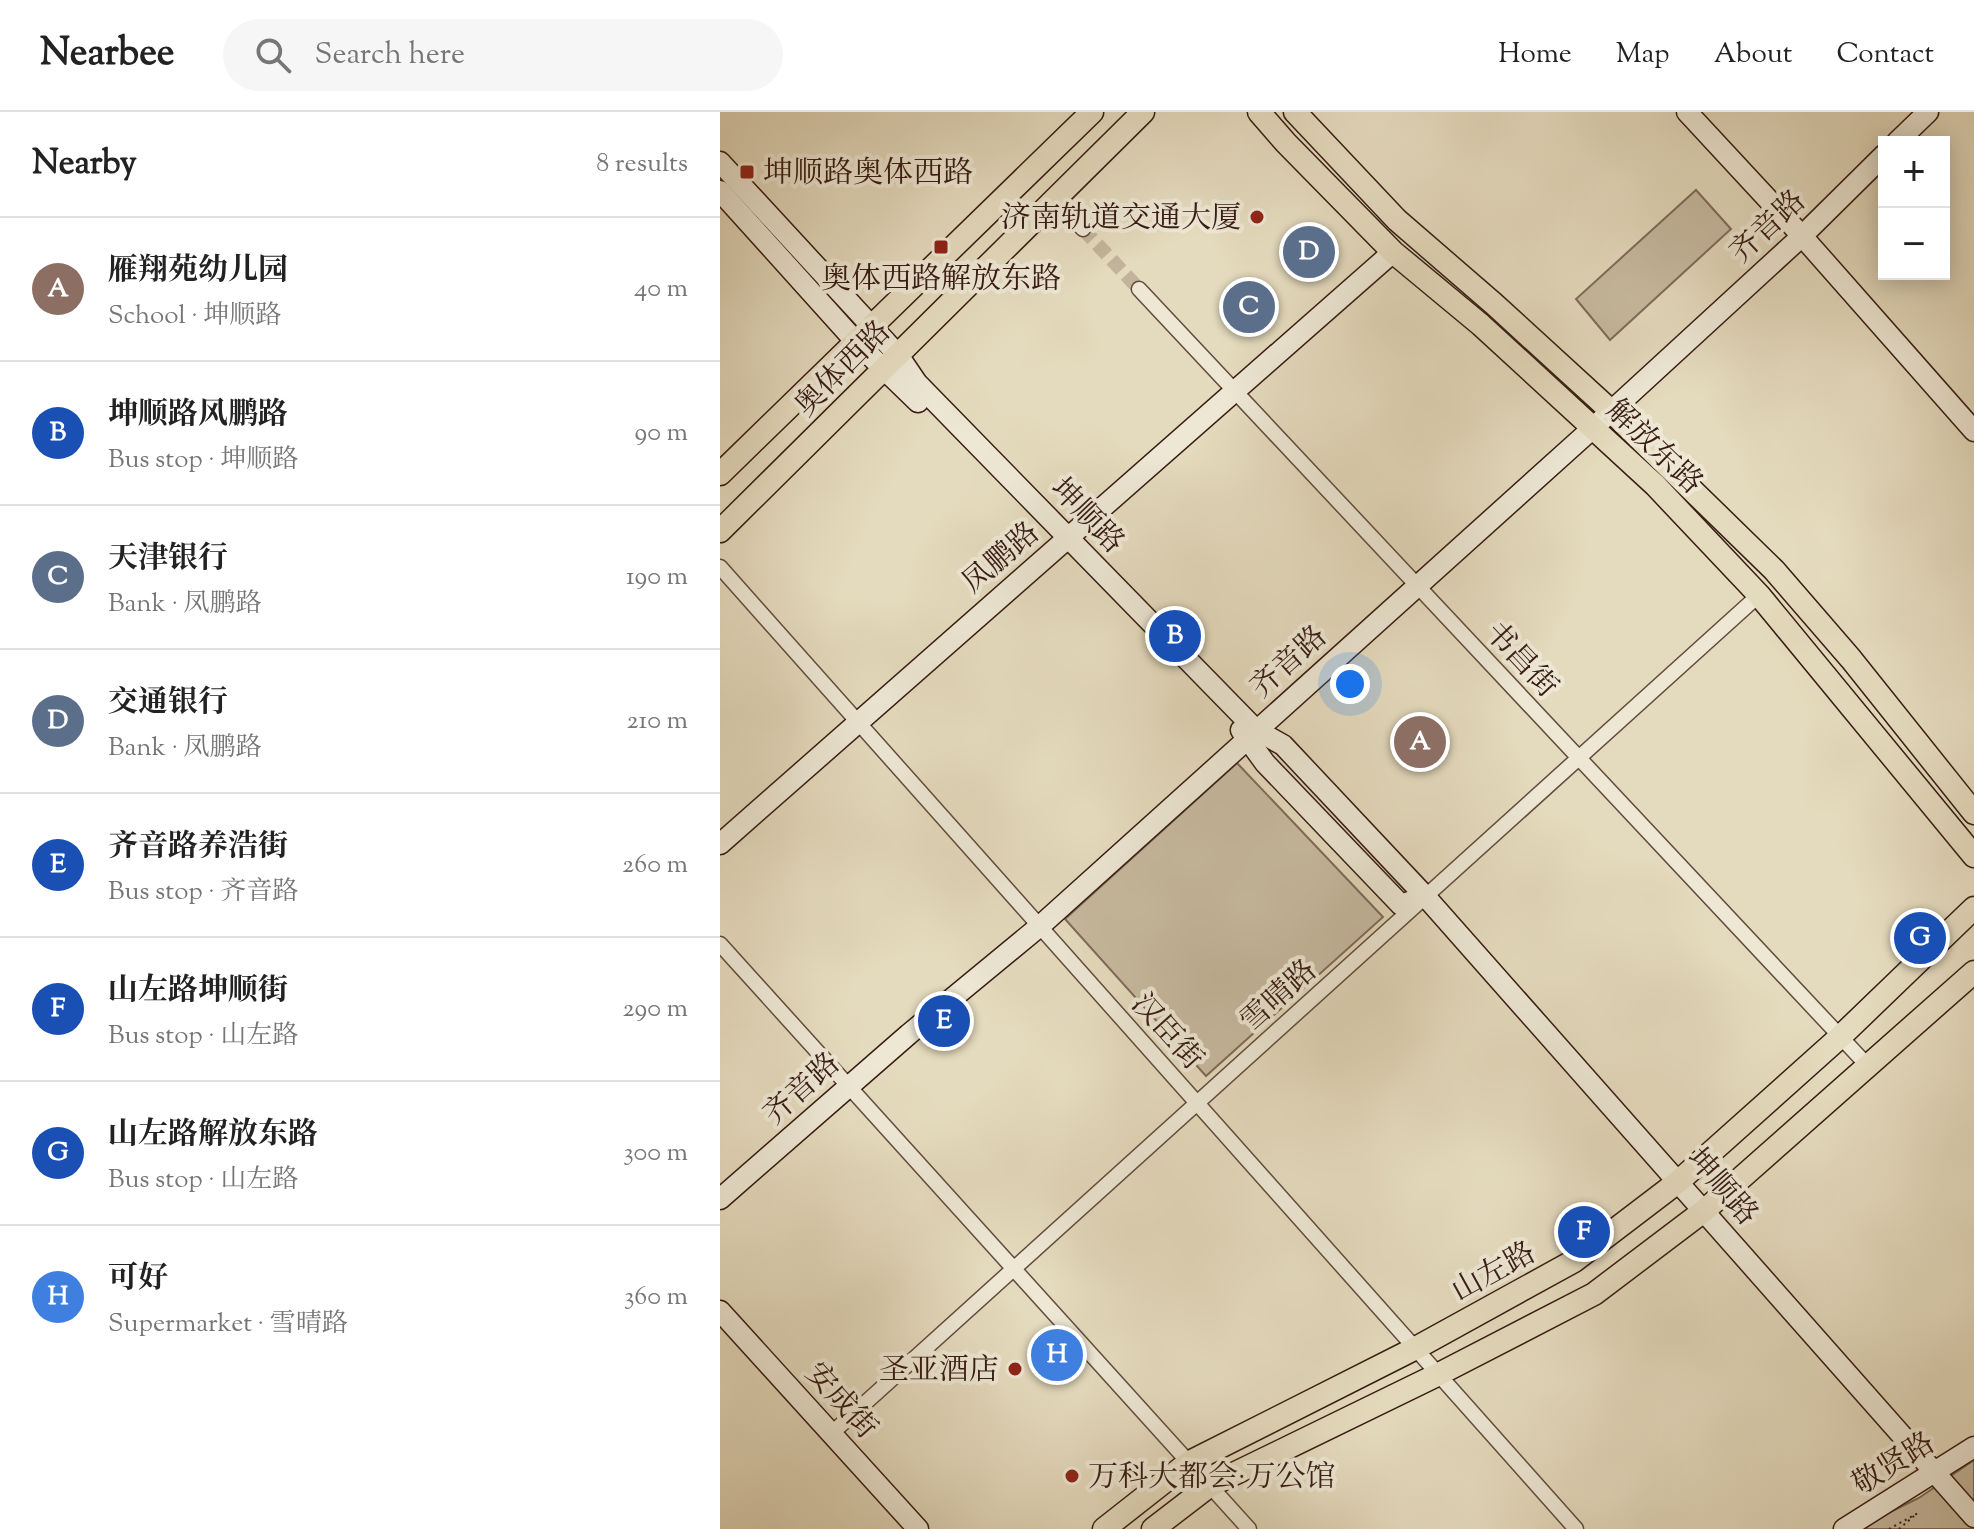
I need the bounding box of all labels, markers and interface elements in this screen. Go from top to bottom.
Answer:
search box [223,19,783,91]
text: Nearbee [40,28,175,82]
icon: search [251,33,295,77]
text: Search here [315,34,465,77]
text: Home [1498,35,1572,75]
text: Map [1616,35,1670,75]
text: About [1714,35,1792,75]
text: Contact [1836,35,1934,75]
map controls [1878,136,1950,280]
button: + [1878,136,1950,208]
text: Nearby [32,140,137,189]
text: 8 results [596,146,688,183]
place label: 坤顺路奥体西路 [763,153,973,196]
marker: 坤顺路奥体西路 [738,163,756,181]
street label: 齐音路 [1721,181,1816,274]
place label: 济南轨道交通大厦 [1001,198,1241,241]
marker: 济南轨道交通大厦 [1248,208,1266,226]
button: − [1878,208,1950,280]
pin: D [1283,222,1335,282]
marker: 奥体西路解放东路 [932,238,950,256]
text: 雁翔苑幼儿园 [108,250,288,293]
place label: 奥体西路解放东路 [821,259,1061,302]
text: A [47,271,69,308]
text: 40 m [634,271,688,308]
pin: C [1223,277,1275,337]
text: School · 坤顺路 [108,298,281,335]
street label: 奥体西路 [786,312,901,427]
street label: 解放东路 [1595,391,1711,505]
text: 坤顺路风鹏路 [108,394,288,437]
text: B [50,415,66,452]
text: 90 m [635,415,688,452]
text: Bus stop · 坤顺路 [108,442,298,479]
street label: 坤顺路 [1039,469,1133,564]
street label: 凤鹏路 [954,513,1050,605]
text: 天津银行 [108,538,228,581]
text: C [48,559,68,596]
text: 190 m [626,559,688,596]
text: Bank · 凤鹏路 [108,586,262,623]
pin: B [1149,606,1201,666]
street label: 书昌街 [1474,613,1567,708]
street label: 齐音路 [1242,617,1338,709]
your location [1330,664,1370,704]
text: 交通银行 [108,682,228,725]
text: D [48,703,68,740]
text: 210 m [626,703,688,740]
pin: A [1394,712,1446,772]
text: Bank · 凤鹏路 [108,730,262,767]
text: 齐音路养浩街 [108,826,288,869]
text: E [50,847,66,884]
text: 260 m [622,847,688,884]
text: Bus stop · 齐音路 [108,874,298,911]
pin: G [1894,908,1946,968]
street label: 雪晴路 [1232,951,1328,1043]
text: 山左路坤顺街 [108,970,288,1013]
street label: 汉臣街 [1120,985,1212,1081]
text: F [51,991,65,1028]
text: 290 m [622,991,688,1028]
pin: E [918,991,970,1051]
text: Bus stop · 山左路 [108,1018,298,1055]
street label: 齐音路 [755,1044,851,1136]
text: 山左路解放东路 [108,1114,318,1157]
text: G [47,1135,69,1172]
text: 300 m [623,1135,688,1172]
street label: 坤顺路 [1675,1140,1767,1236]
text: Bus stop · 山左路 [108,1162,298,1199]
pin: F [1558,1202,1610,1262]
street label: 山左路 [1444,1233,1544,1314]
text: 可好 [108,1258,168,1301]
text: H [48,1279,68,1316]
text: 360 m [624,1279,688,1316]
text: Supermarket · 雪晴路 [108,1306,348,1343]
pin: H [1031,1325,1083,1385]
place label: 圣亚酒店 [879,1350,999,1393]
street label: 安成街 [794,1354,886,1450]
marker: 圣亚酒店 [1006,1360,1024,1378]
street label: 敬贤路 [1845,1423,1944,1507]
place label: 万科大都会·万公馆 [1088,1457,1336,1500]
marker: 万科大都会·万公馆 [1063,1467,1081,1485]

